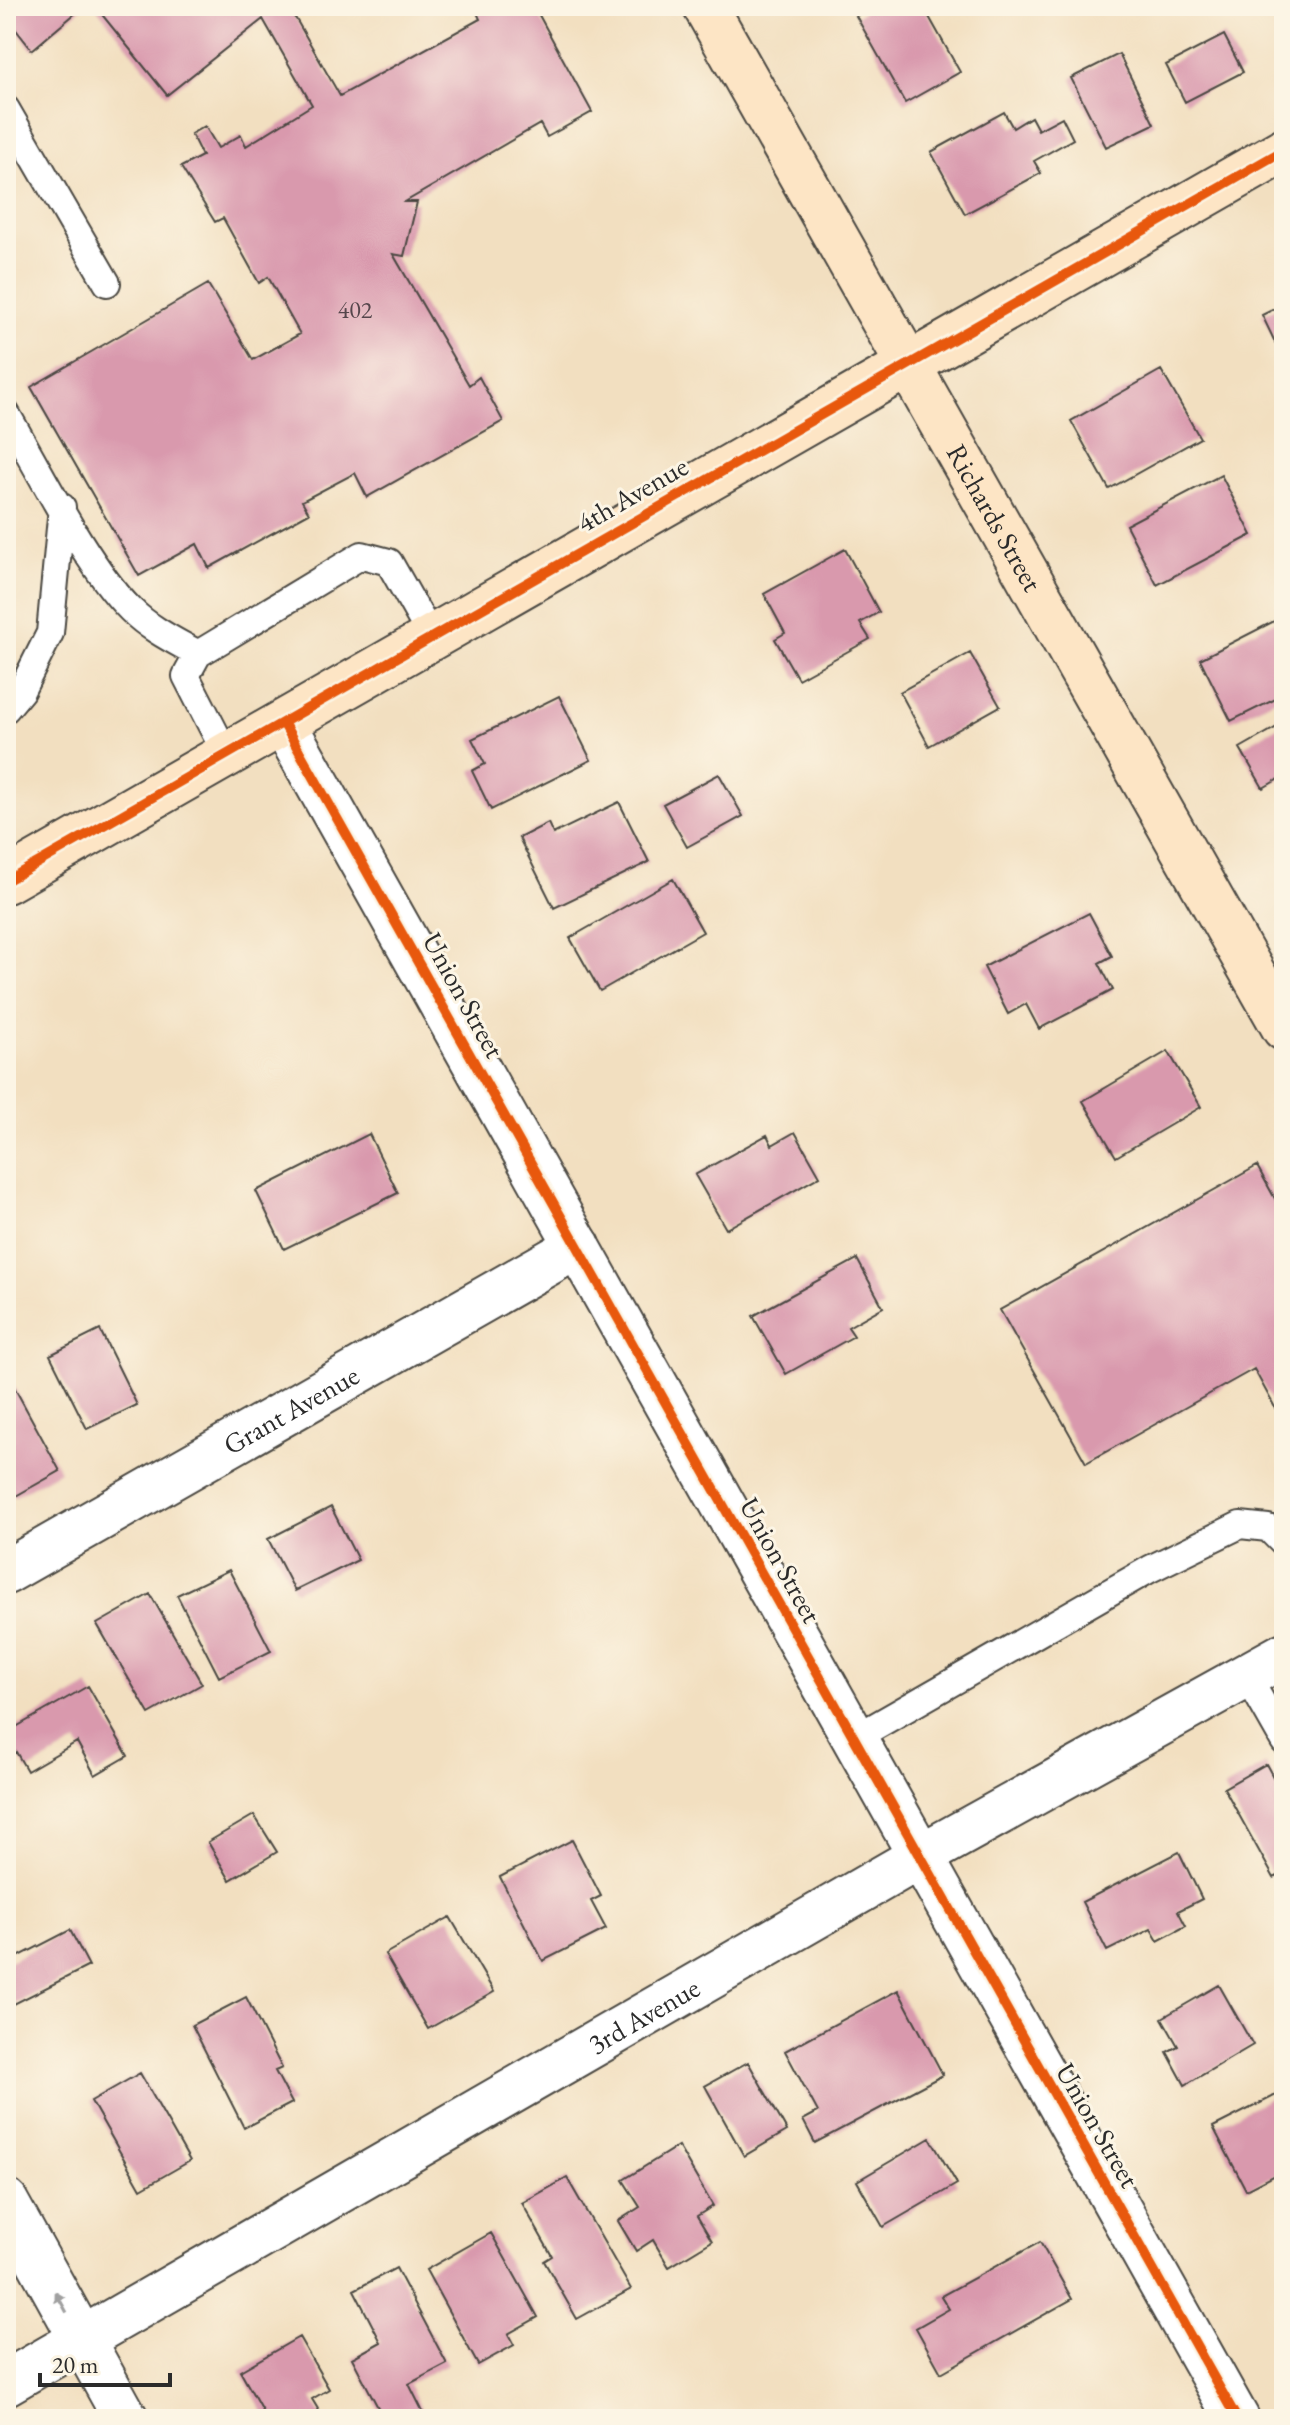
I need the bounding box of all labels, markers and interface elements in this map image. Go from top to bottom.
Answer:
house number: 402 [338,294,373,325]
street label: Richards Street [939,438,1051,598]
street label: 4th Avenue [570,448,694,540]
street label: Union Street [415,926,513,1064]
street label: Grant Avenue [217,1357,365,1463]
street label: Union Street [732,1491,830,1629]
street label: 3rd Avenue [581,1969,706,2062]
street label: Union Street [1048,2056,1148,2194]
one-way arrow [54,2291,68,2313]
scale bar [40,2337,170,2387]
text: 20 m [52,2349,99,2380]

